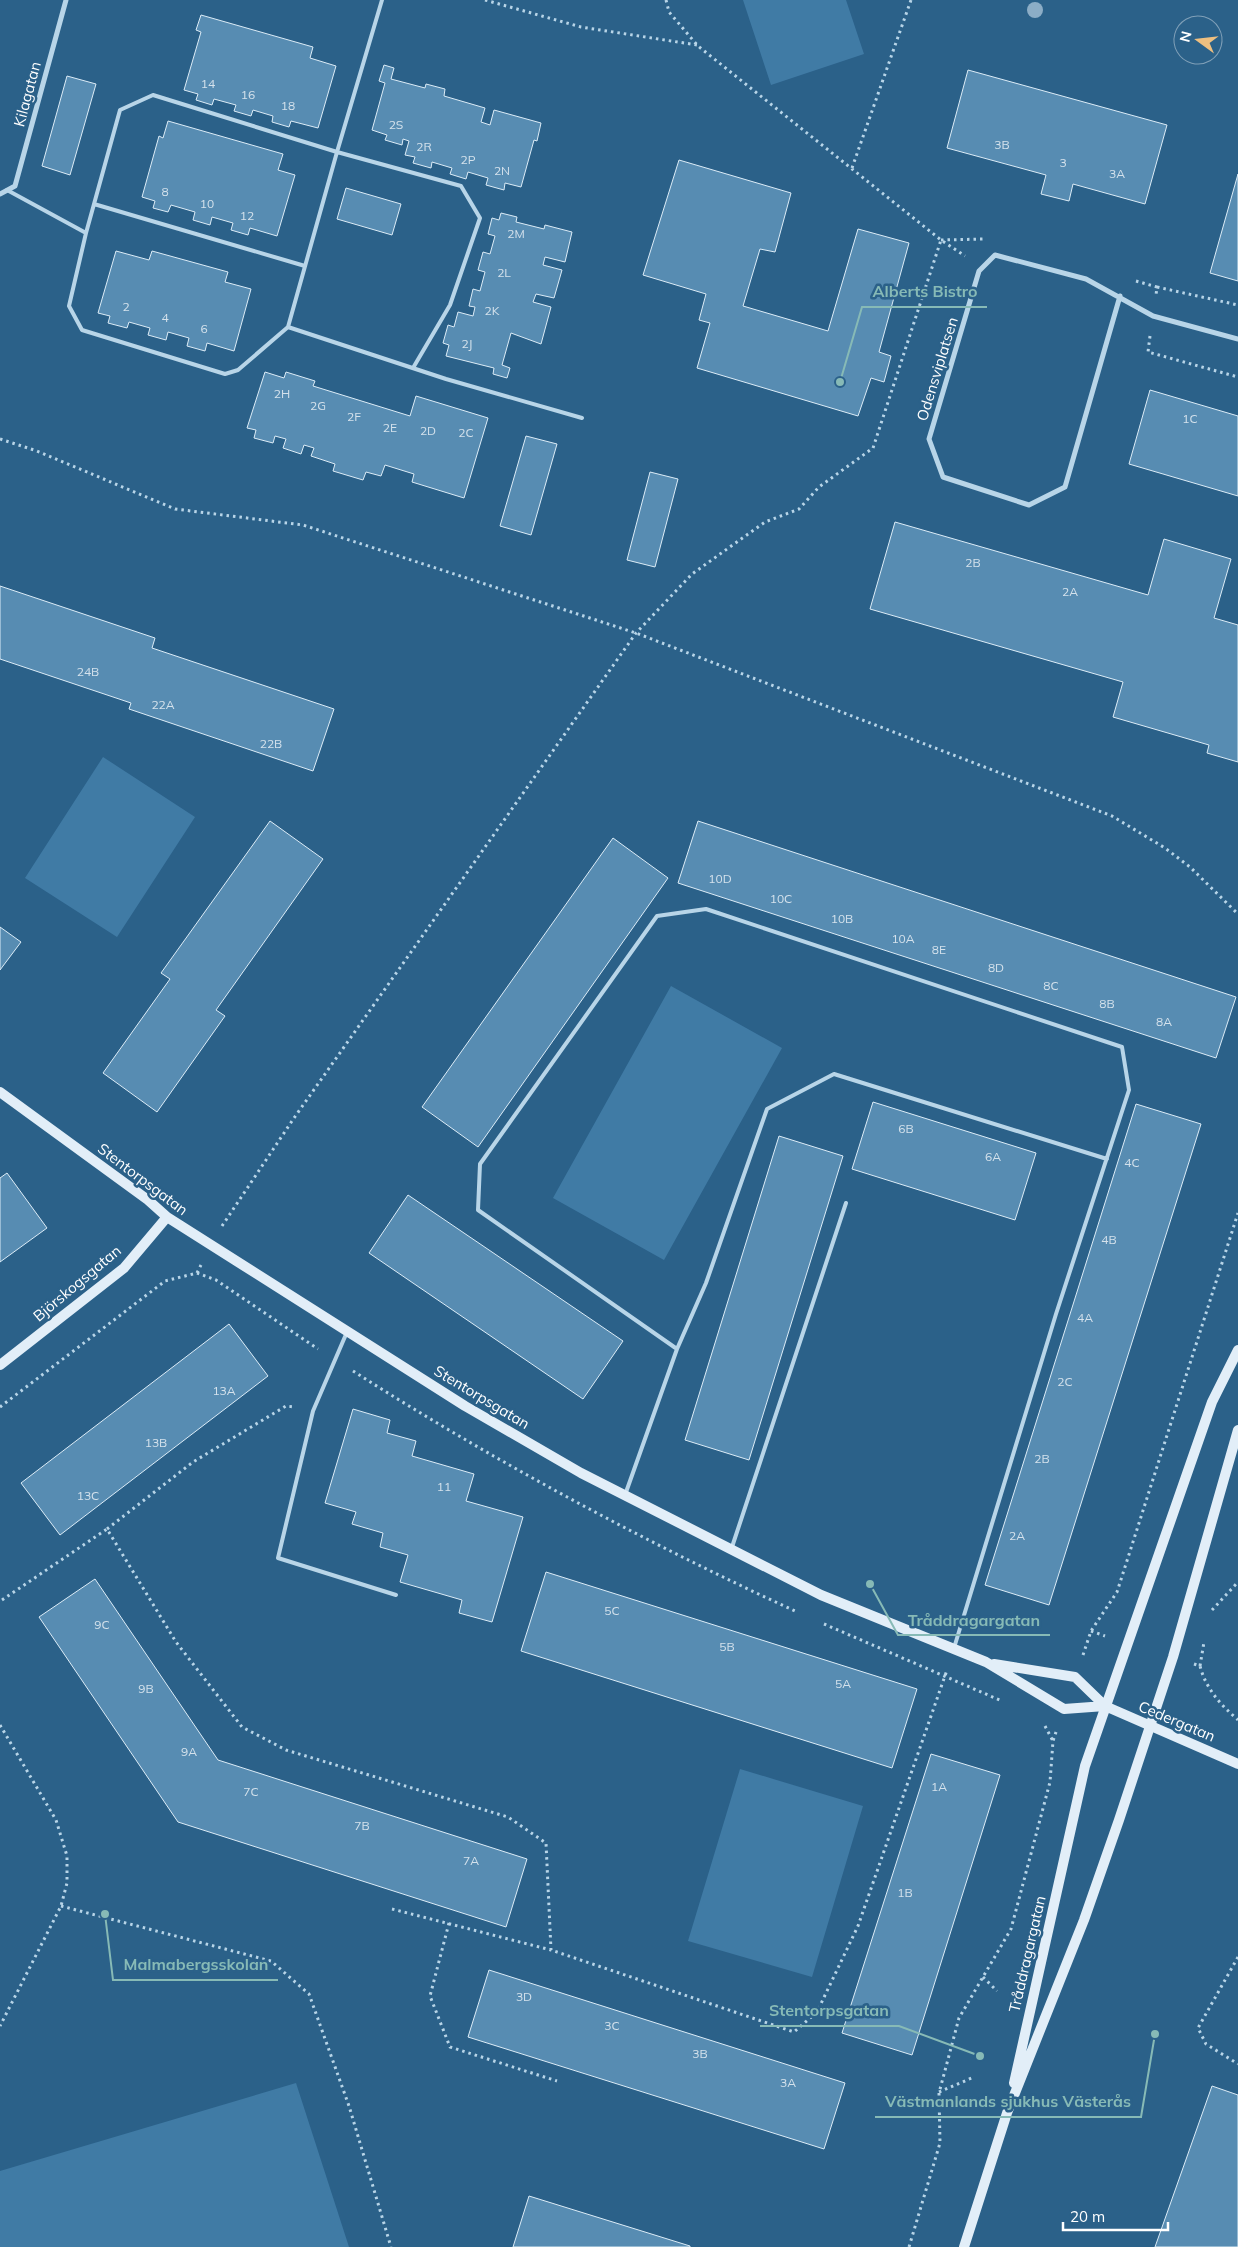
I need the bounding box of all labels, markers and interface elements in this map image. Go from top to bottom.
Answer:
north arrow [1173,15,1223,65]
text: N [1175,29,1196,44]
street label: Kilagatan [9,59,45,129]
house number: 14 [201,76,215,91]
house number: 16 [241,87,255,102]
house number: 18 [281,98,295,113]
house number: 2S [389,117,403,132]
house number: 3B [994,137,1010,152]
house number: 2R [416,139,432,154]
house number: 2P [460,152,476,167]
house number: 3 [1059,155,1067,170]
house number: 2N [494,163,510,178]
house number: 3A [1109,166,1125,181]
house number: 8 [161,184,169,199]
house number: 10 [200,196,214,211]
house number: 12 [240,208,254,223]
house number: 2M [507,226,525,241]
house number: 2L [497,265,511,280]
callout: Alberts Bistro [862,276,987,307]
text: Alberts Bistro [873,281,977,301]
house number: 2 [122,299,130,314]
house number: 2K [485,303,500,318]
house number: 4 [161,310,169,325]
street label: Odensviplatsen [912,315,962,423]
house number: 6 [200,321,208,336]
house number: 2J [461,336,473,351]
house number: 2H [274,386,290,401]
house number: 2G [310,398,326,413]
house number: 2F [347,409,361,424]
house number: 1C [1182,411,1198,426]
house number: 2E [383,420,397,435]
house number: 2D [420,423,436,438]
house number: 2C [458,425,474,440]
house number: 2B [965,555,981,570]
house number: 2A [1062,584,1078,599]
house number: 24B [77,664,99,679]
house number: 22A [151,697,175,712]
house number: 22B [260,736,282,751]
house number: 10D [708,871,732,886]
house number: 10C [770,891,792,906]
house number: 10B [831,911,853,926]
house number: 10A [891,931,915,946]
house number: 8E [932,942,946,957]
house number: 8D [988,960,1004,975]
house number: 8C [1043,978,1059,993]
house number: 8B [1099,996,1115,1011]
house number: 8A [1156,1014,1172,1029]
house number: 6B [898,1121,914,1136]
street label: Stentorpsgatan [94,1139,192,1219]
house number: 6A [985,1149,1001,1164]
house number: 4C [1124,1155,1140,1170]
house number: 4B [1101,1232,1117,1247]
street label: Björskogsgatan [29,1241,125,1325]
house number: 4A [1077,1310,1093,1325]
street label: Stentorpsgatan [431,1361,533,1433]
house number: 2C [1057,1374,1073,1389]
house number: 13A [212,1383,236,1398]
house number: 13B [145,1435,167,1450]
house number: 2B [1034,1451,1050,1466]
house number: 11 [437,1479,451,1494]
house number: 13C [77,1488,99,1503]
house number: 2A [1009,1528,1025,1543]
house number: 5C [604,1603,620,1618]
callout: Tråddragargatan [898,1604,1050,1635]
text: Tråddragargatan [908,1610,1040,1630]
house number: 9C [94,1617,110,1632]
house number: 5B [719,1639,735,1654]
house number: 5A [835,1676,851,1691]
house number: 9B [138,1681,154,1696]
street label: Cedergatan [1136,1696,1218,1746]
house number: 9A [181,1744,197,1759]
house number: 1A [931,1779,947,1794]
house number: 7C [243,1784,259,1799]
house number: 7B [354,1818,370,1833]
house number: 7A [463,1853,479,1868]
house number: 1B [897,1885,913,1900]
street label: Tråddragargatan [1004,1894,1050,2014]
callout: Malmabergsskolan [113,1949,278,1980]
text: Malmabergsskolan [123,1954,269,1974]
house number: 3D [516,1989,532,2004]
callout: Stentorpsgatan [760,1995,899,2026]
text: Stentorpsgatan [769,2000,889,2020]
house number: 3C [604,2018,620,2033]
house number: 3B [692,2046,708,2061]
house number: 3A [780,2075,796,2090]
callout: Västmanlands sjukhus Västerås [875,2086,1141,2117]
text: Västmanlands sjukhus Västerås [884,2091,1131,2111]
scale bar [1063,2200,1168,2232]
text: 20 m [1070,2207,1105,2226]

